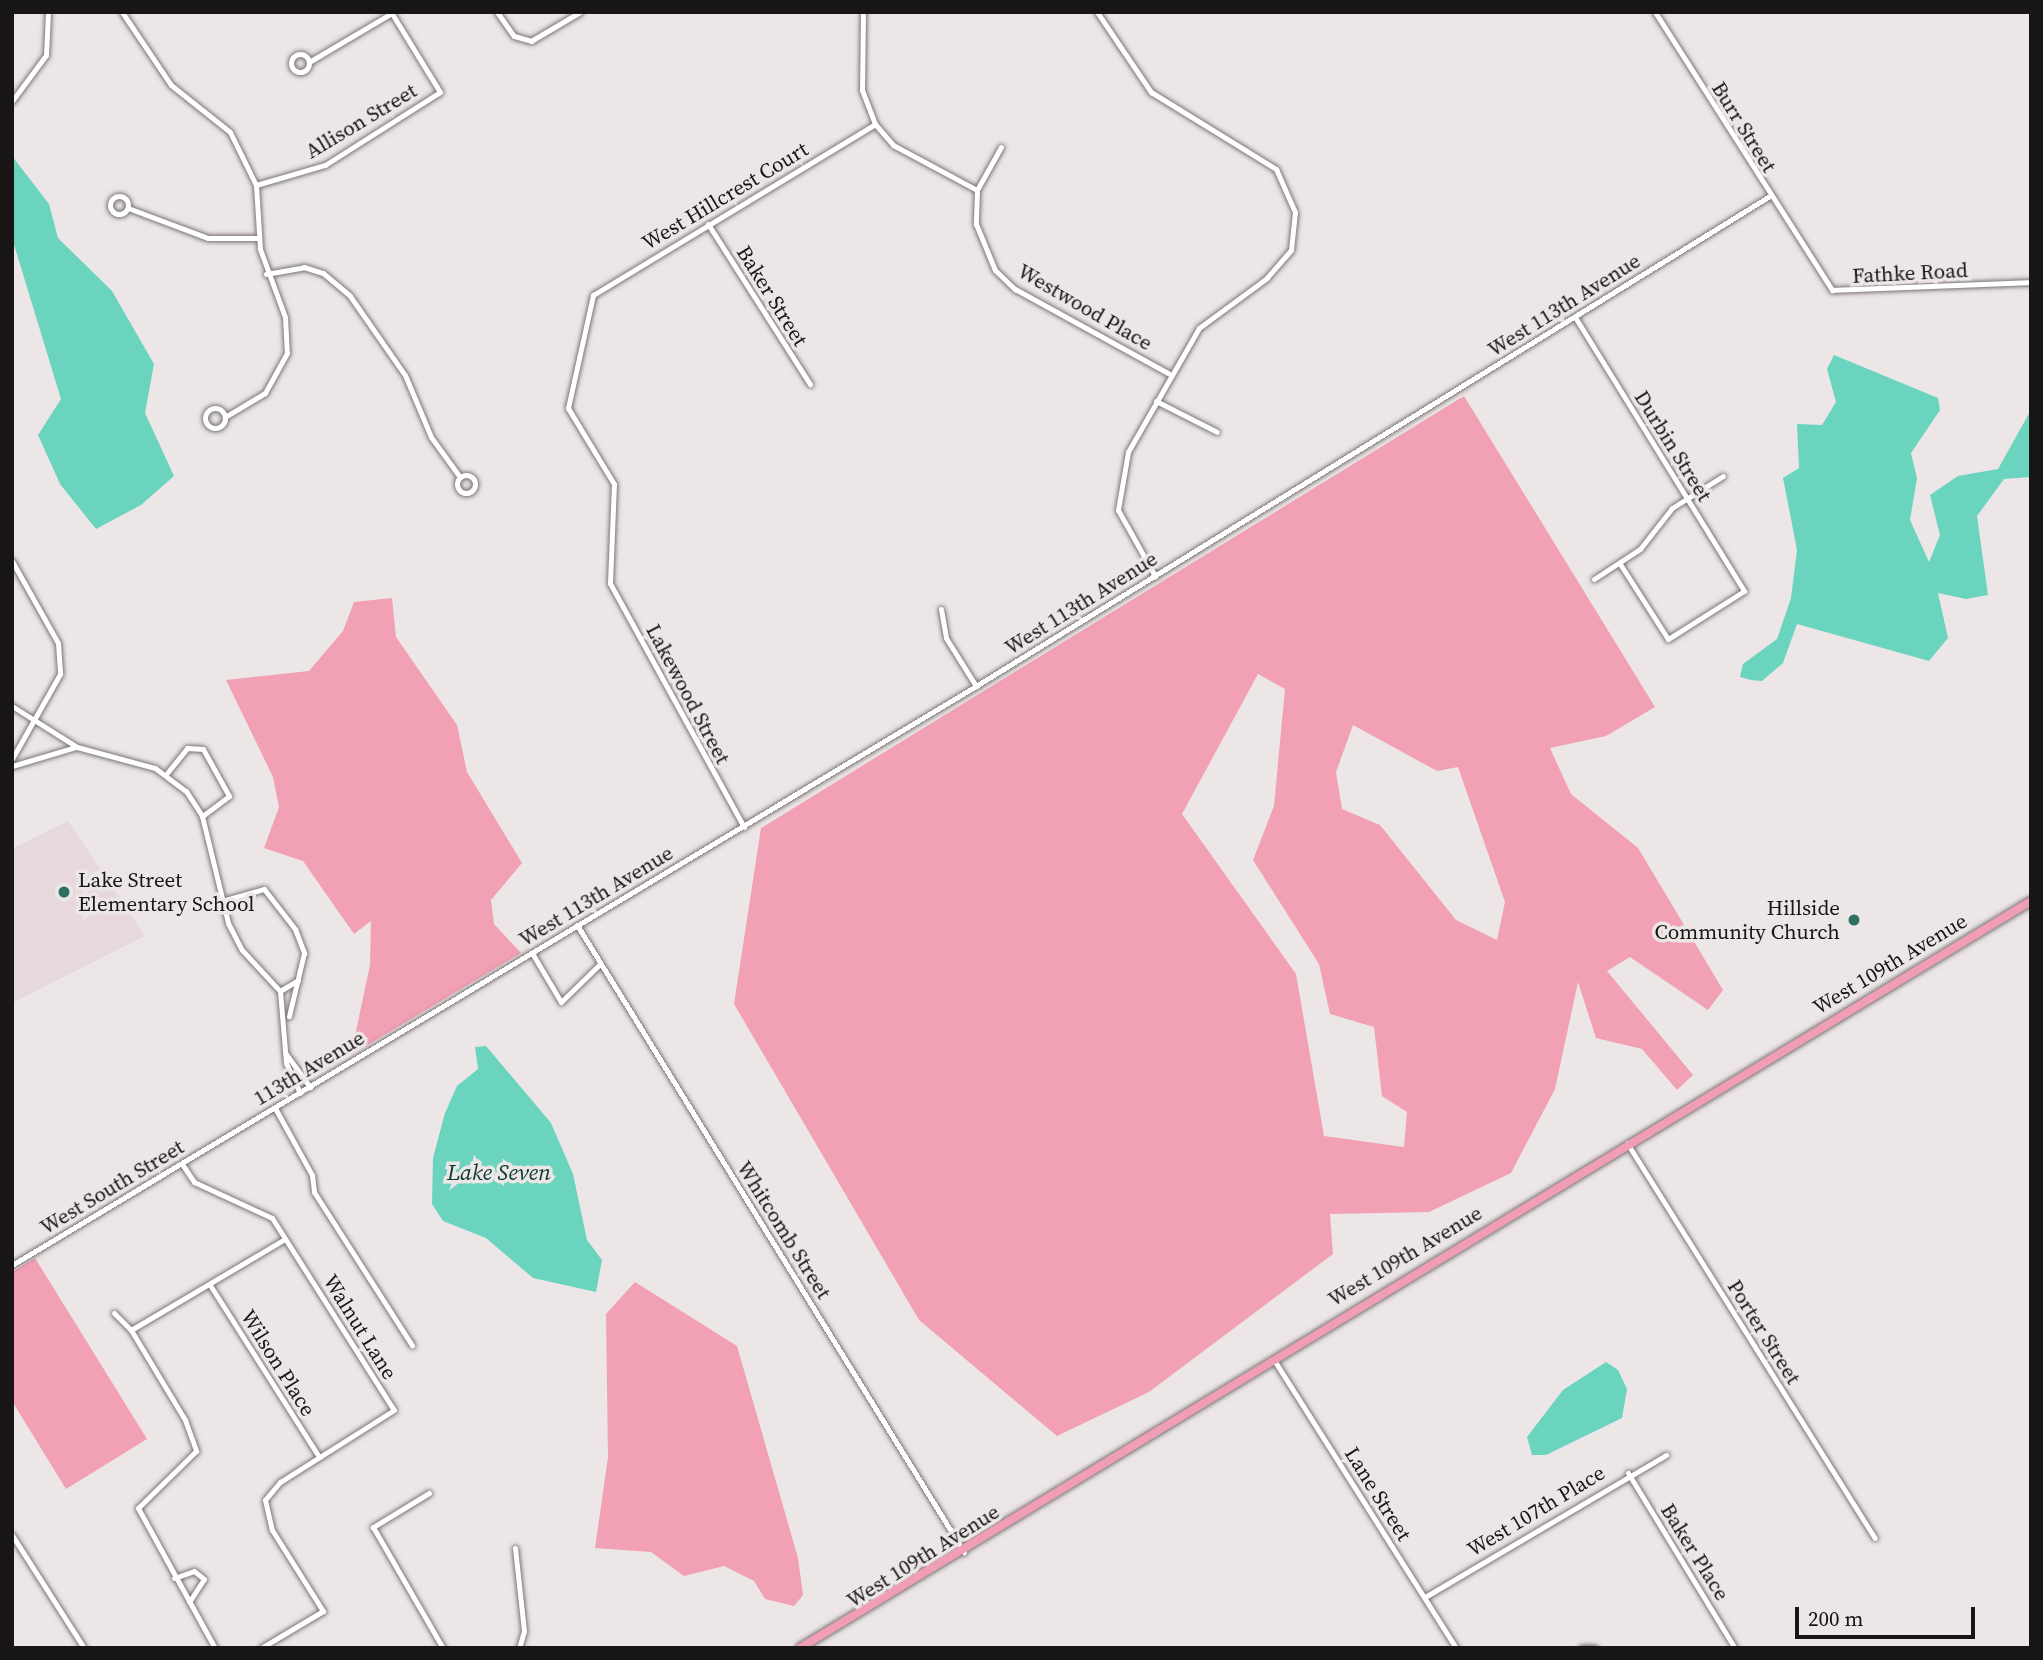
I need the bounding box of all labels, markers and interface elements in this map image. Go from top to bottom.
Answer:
street label: Burr Street [1706,77,1782,177]
street label: Allison Street [301,78,421,164]
street label: West Hillcrest Court [638,137,812,255]
street label: Baker Street [731,241,813,351]
street label: West 113th Avenue [1483,248,1645,362]
street label: Fathke Road [1852,257,1968,289]
street label: Westwood Place [1013,258,1157,356]
street label: Durbin Street [1629,386,1717,506]
street label: West 113th Avenue [1000,546,1162,660]
street label: Lakewood Street [641,620,735,768]
street label: West 113th Avenue [514,840,678,952]
place label: Lake Street Elementary School [78,867,255,917]
marker: Lake Street Elementary School [56,884,72,900]
place label: Hillside Community Church [1654,895,1840,945]
street label: West 109th Avenue [1808,908,1972,1020]
marker: Hillside Community Church [1846,912,1862,928]
street label: 113th Avenue [249,1025,369,1111]
street label: West South Street [36,1134,188,1240]
street label: Whitcomb Street [731,1156,837,1304]
water label: Lake Seven [447,1158,551,1186]
street label: West 109th Avenue [1323,1200,1487,1312]
street label: Walnut Lane [318,1270,402,1384]
street label: Porter Street [1722,1275,1806,1389]
street label: Wilson Place [235,1305,321,1421]
street label: Lane Street [1339,1442,1417,1546]
street label: West 107th Place [1463,1460,1609,1562]
street label: West 109th Avenue [842,1499,1004,1613]
street label: Baker Place [1655,1499,1735,1605]
scale bar [1798,1594,1978,1638]
text: 200 m [1808,1604,1863,1633]

